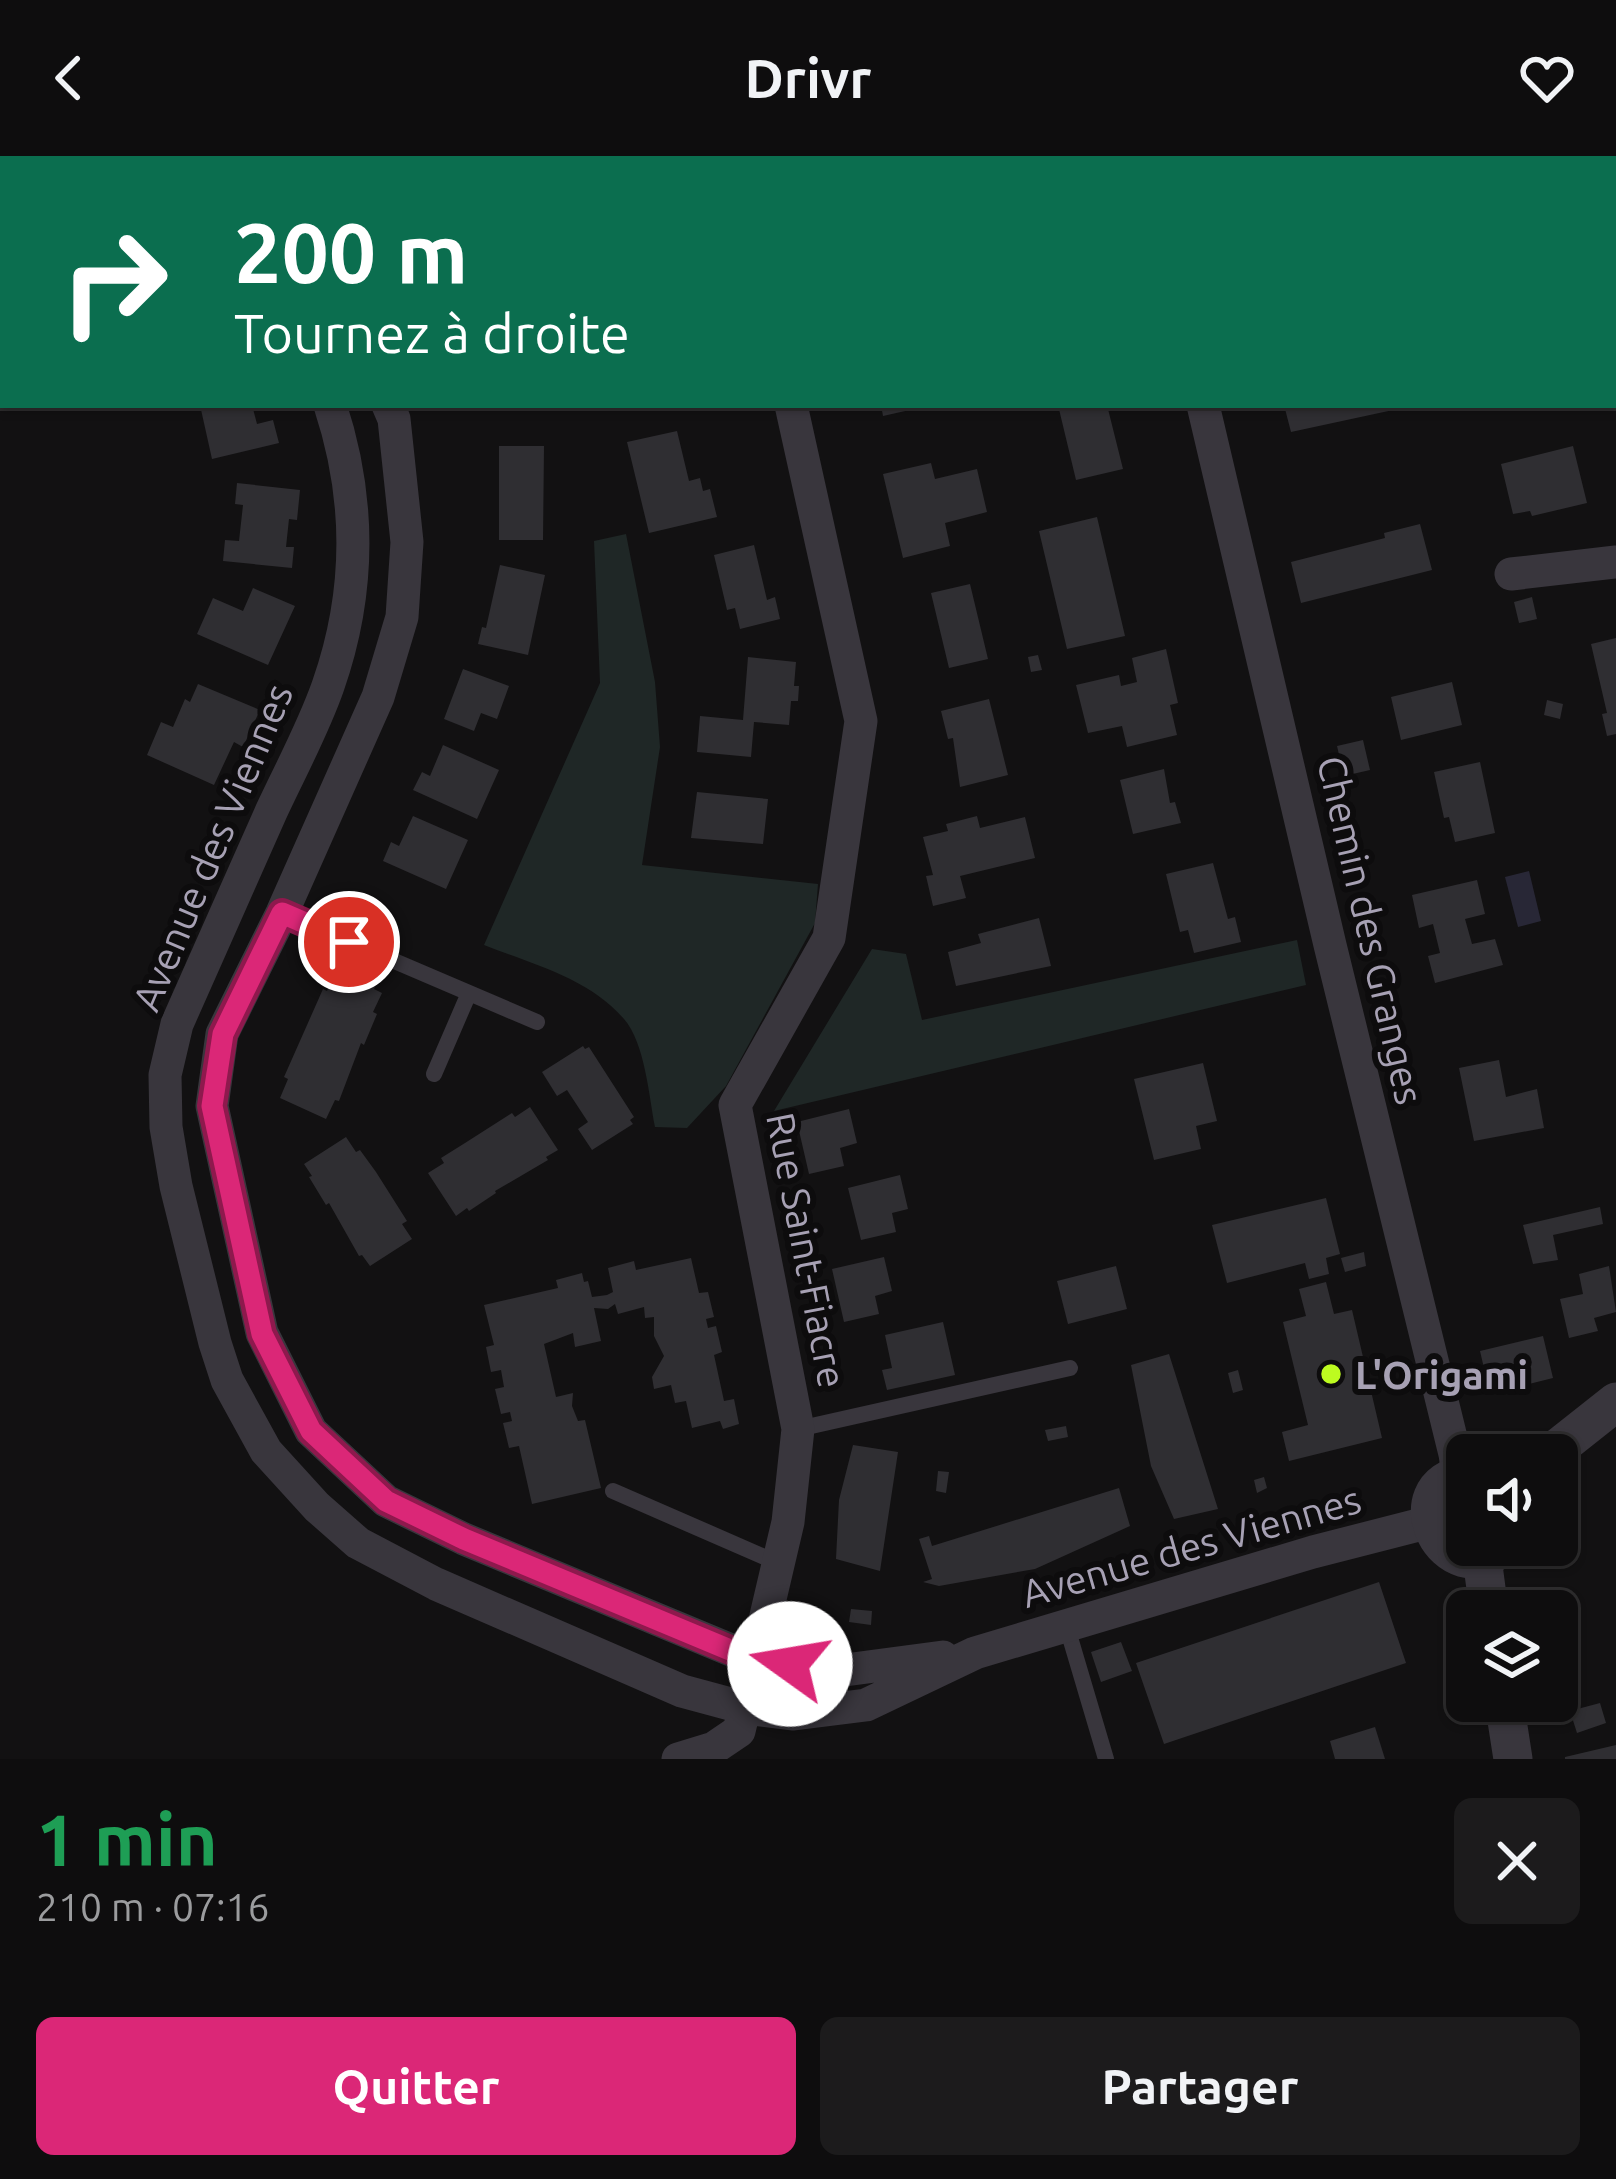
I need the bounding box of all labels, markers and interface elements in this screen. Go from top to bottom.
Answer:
icon: back [36,45,102,111]
icon: heart [1514,45,1580,111]
text: Drivr [745,48,871,108]
icon: right [36,204,192,360]
text: 200 m [234,205,468,299]
text: Tournez à droite [234,303,630,363]
street label: Avenue des Viennes [124,677,300,1017]
street label: Chemin des Granges [1310,752,1432,1108]
pin [298,891,400,993]
icon: arrive [316,909,382,975]
street label: Rue Saint-Fiacre [759,1109,855,1391]
place label: L'Origami [1355,1353,1528,1396]
marker: L'Origami [1318,1361,1344,1387]
map controls [1446,1434,1578,1722]
button: sound [1446,1434,1578,1566]
street label: Avenue des Viennes [1017,1477,1365,1615]
button: layers [1446,1590,1578,1722]
position arrow [727,1601,853,1727]
button: close [1454,1798,1580,1924]
text: 1 min [36,1799,218,1880]
text: 210 m · 07:16 [36,1885,270,1928]
button: Quitter [36,2017,796,2155]
button: Partager [820,2017,1580,2155]

